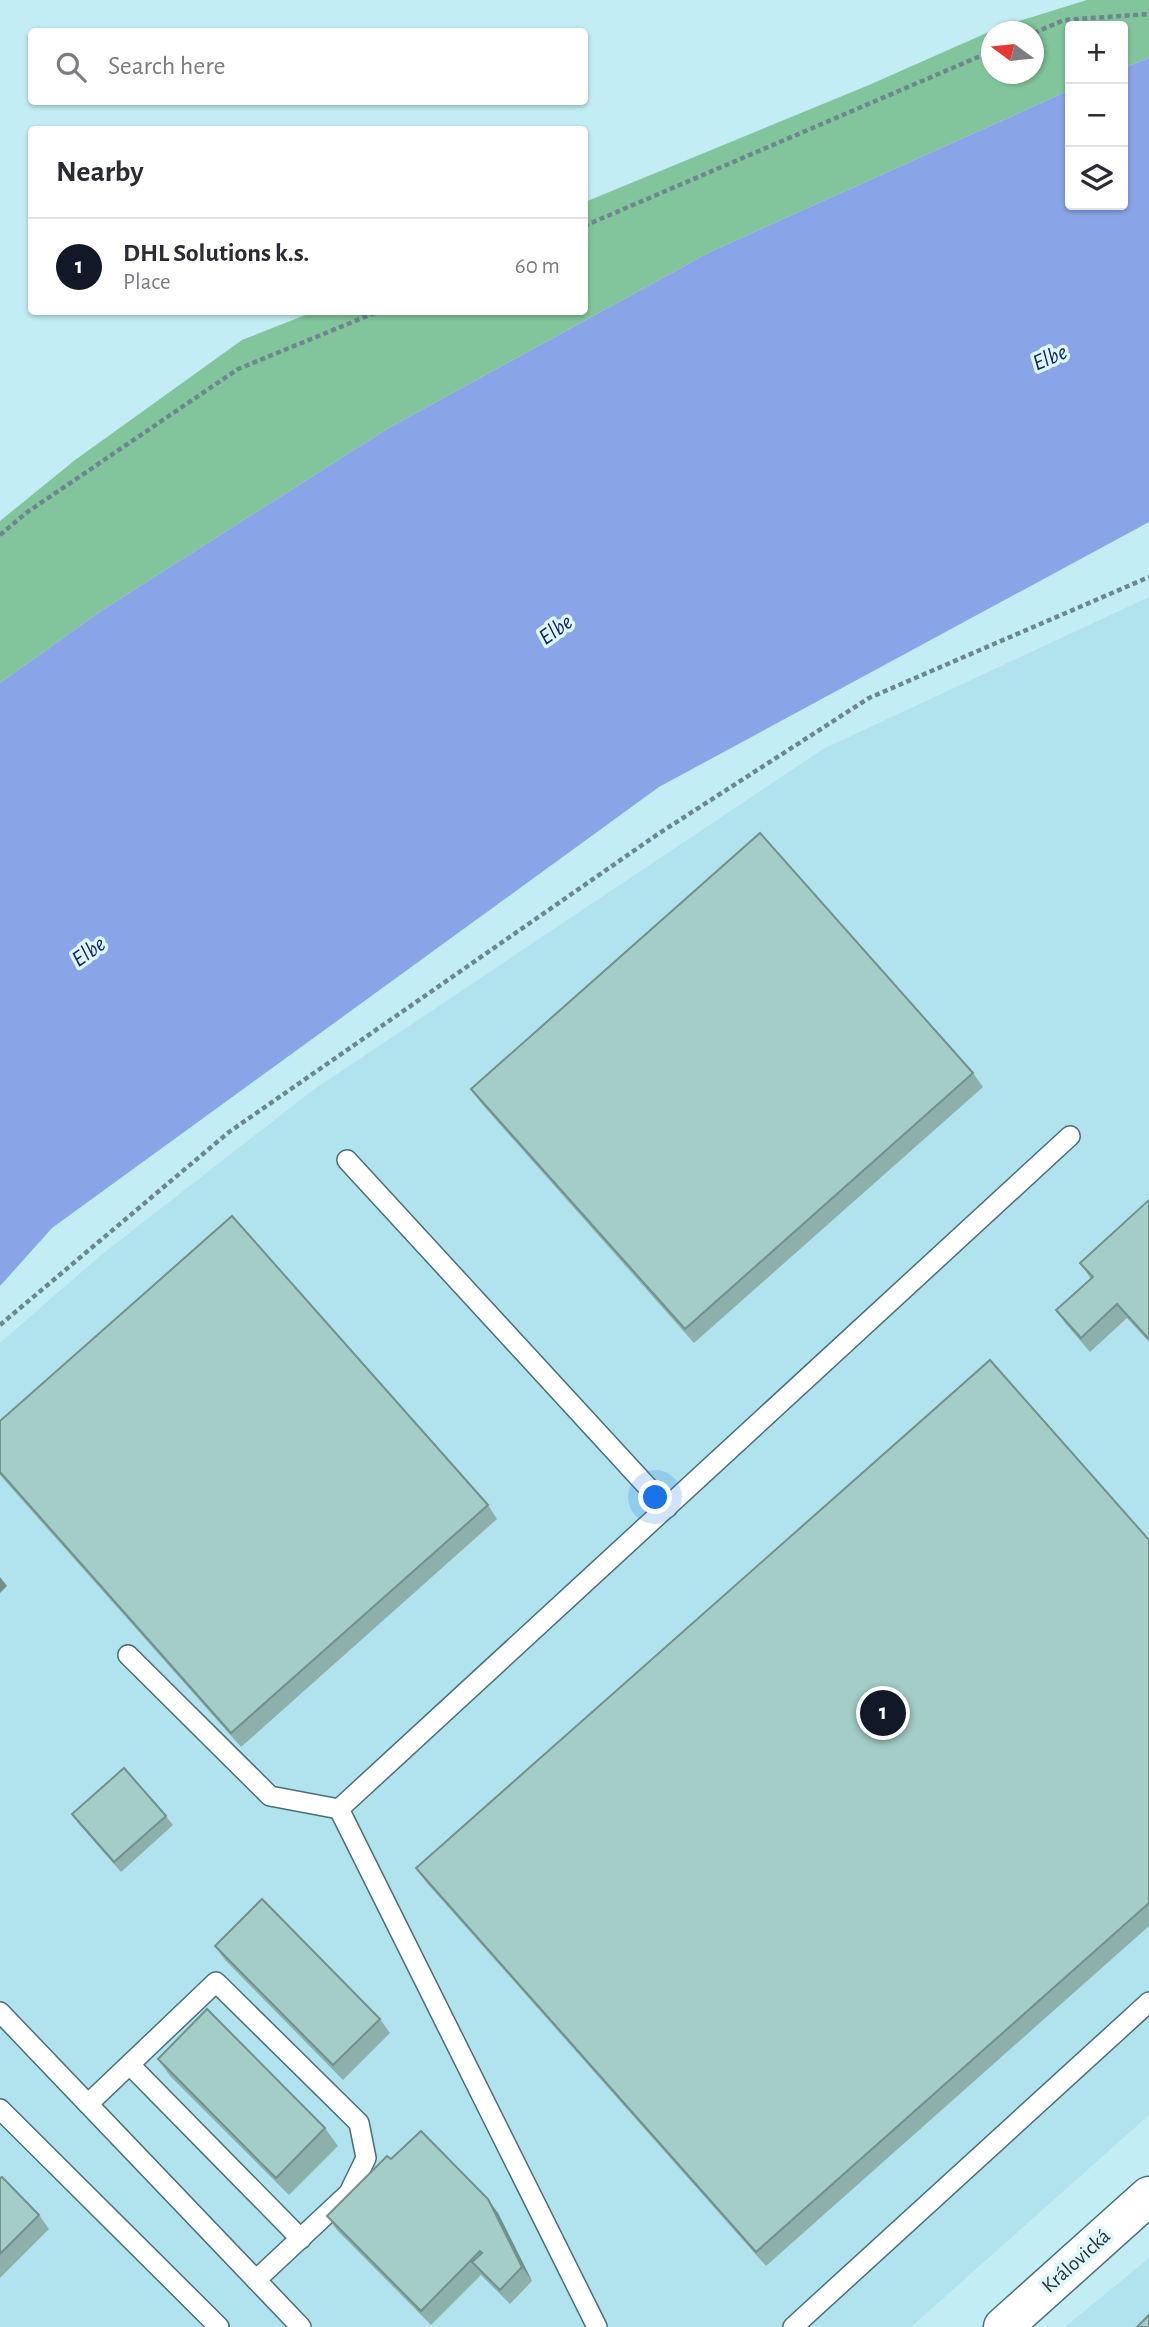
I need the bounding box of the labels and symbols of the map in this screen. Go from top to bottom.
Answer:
north arrow [981,21,1044,84]
water label: Elbe [1029,340,1071,375]
water label: Elbe [535,610,577,649]
water label: Elbe [68,932,110,971]
your location [638,1480,672,1514]
pin: 1 [860,1687,906,1739]
street label: Královická [1038,2225,1114,2297]

